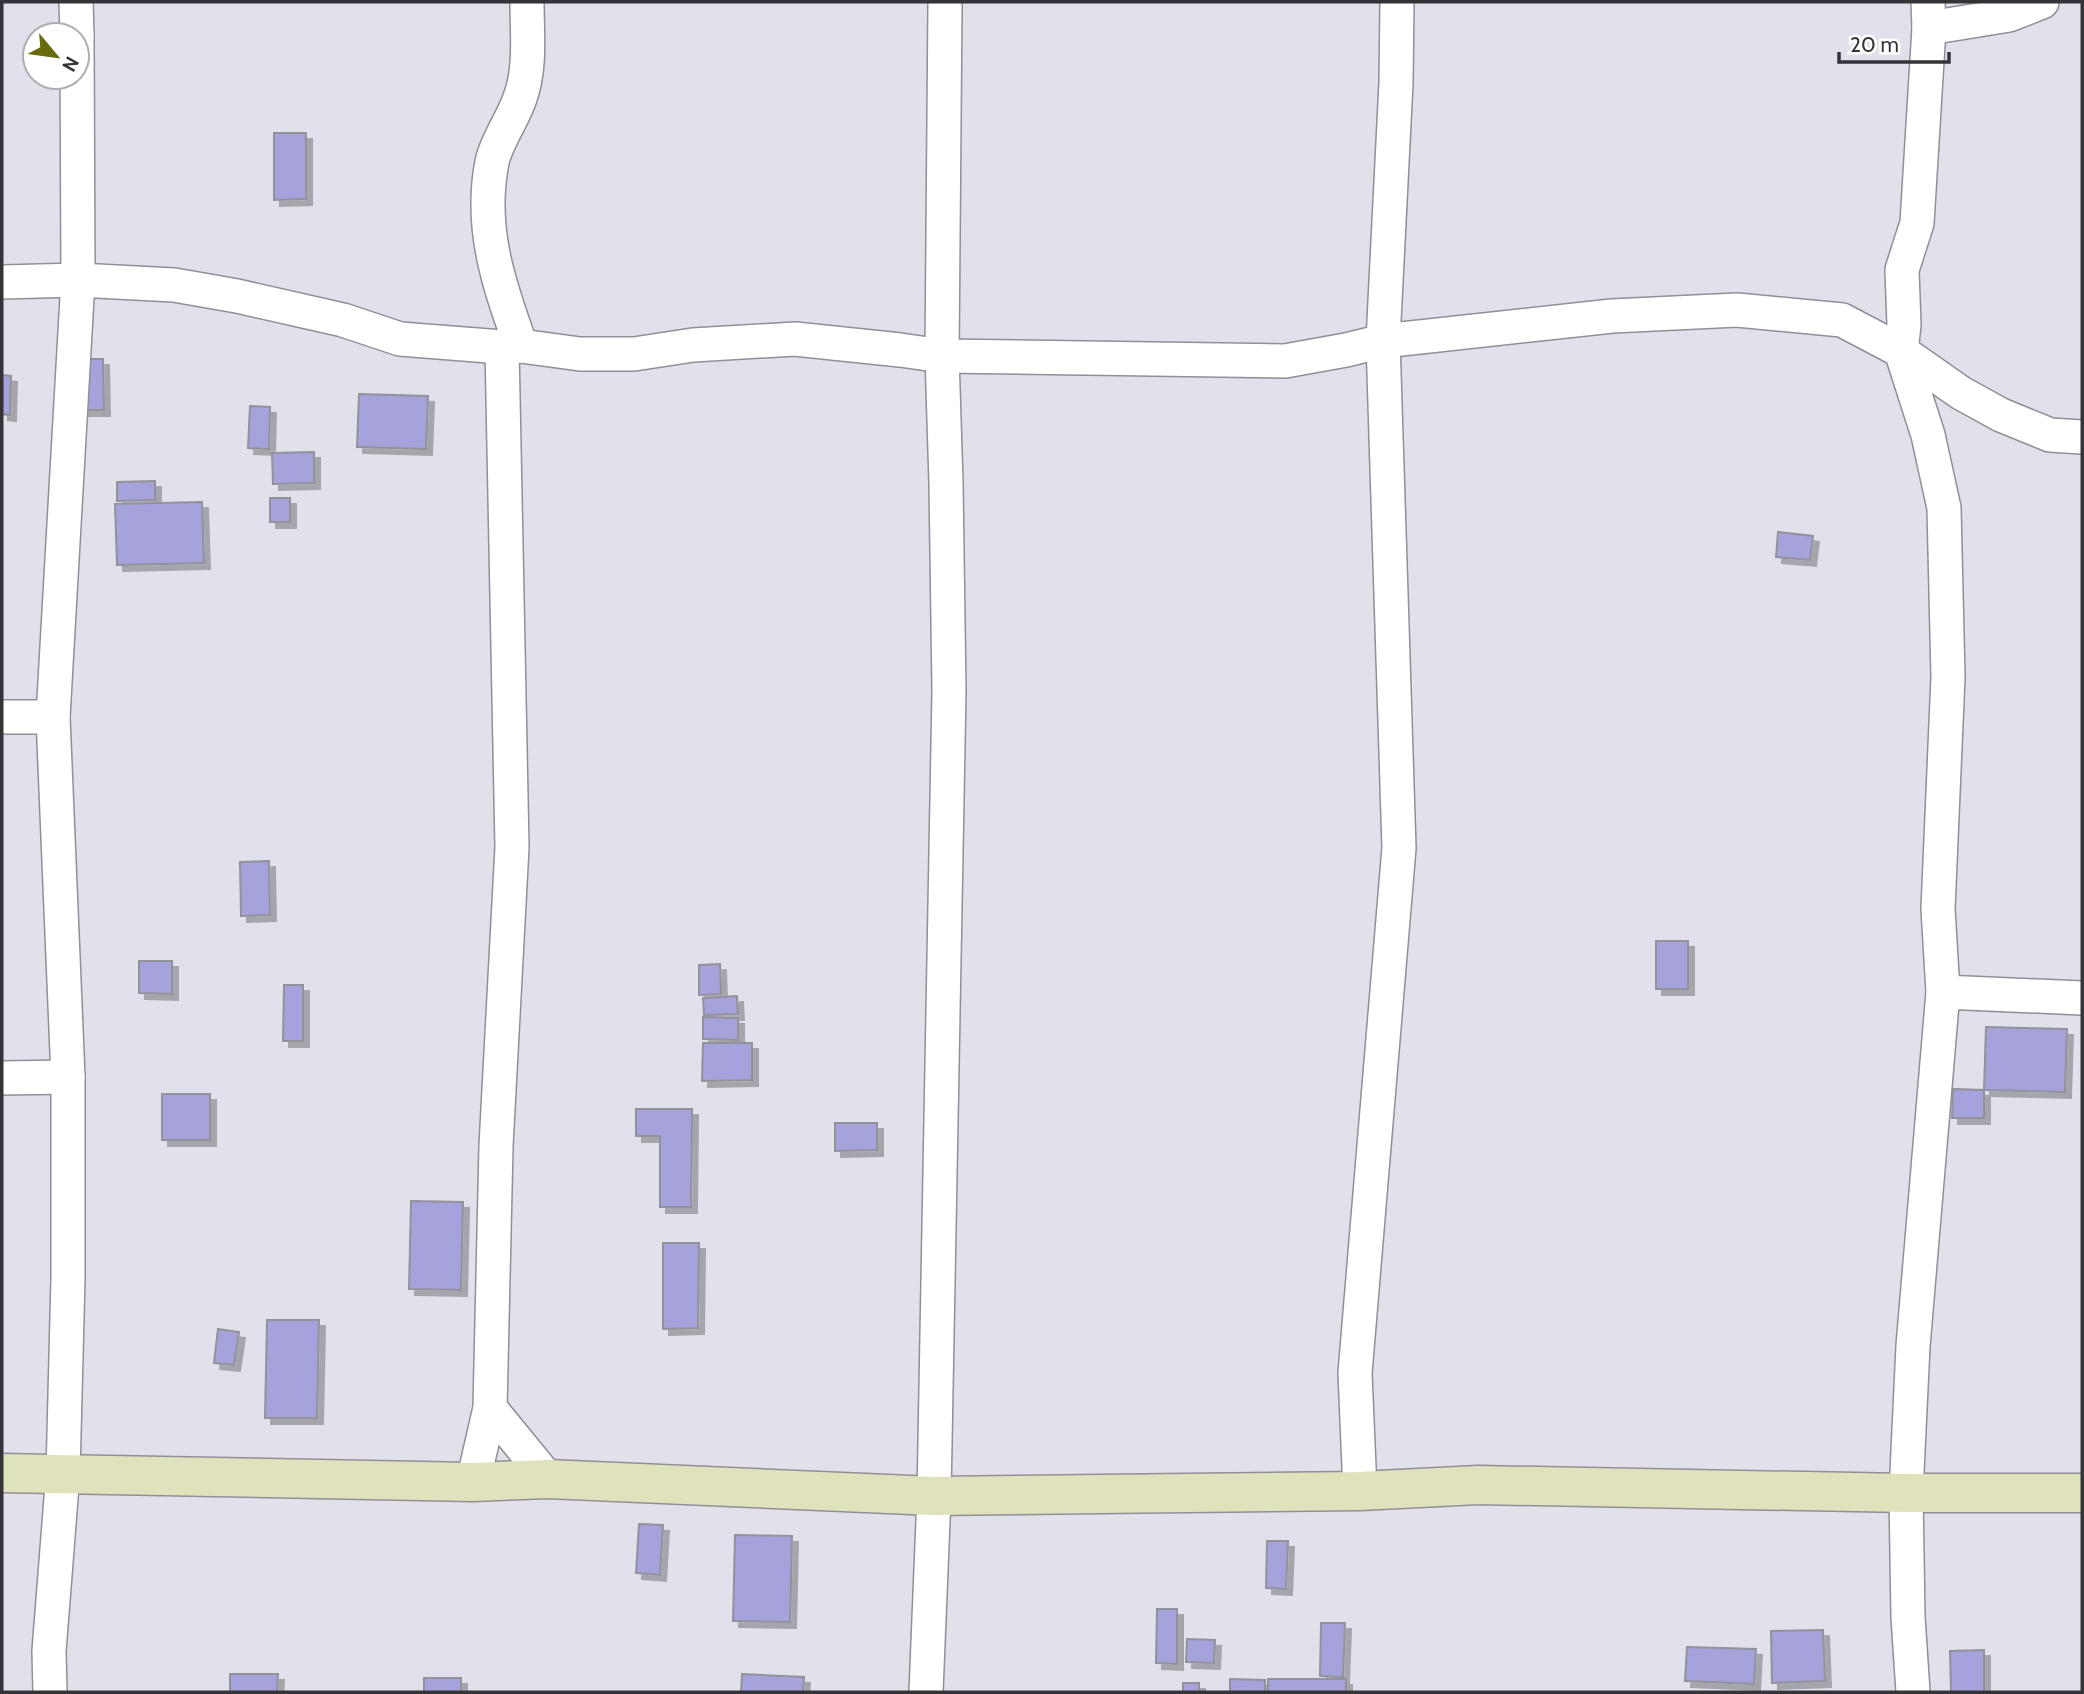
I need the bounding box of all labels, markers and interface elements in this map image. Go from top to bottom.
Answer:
north arrow [21,21,91,91]
scale bar [1839,21,1949,65]
text: 20 m [1850,32,1899,57]
text: N [57,53,84,75]

